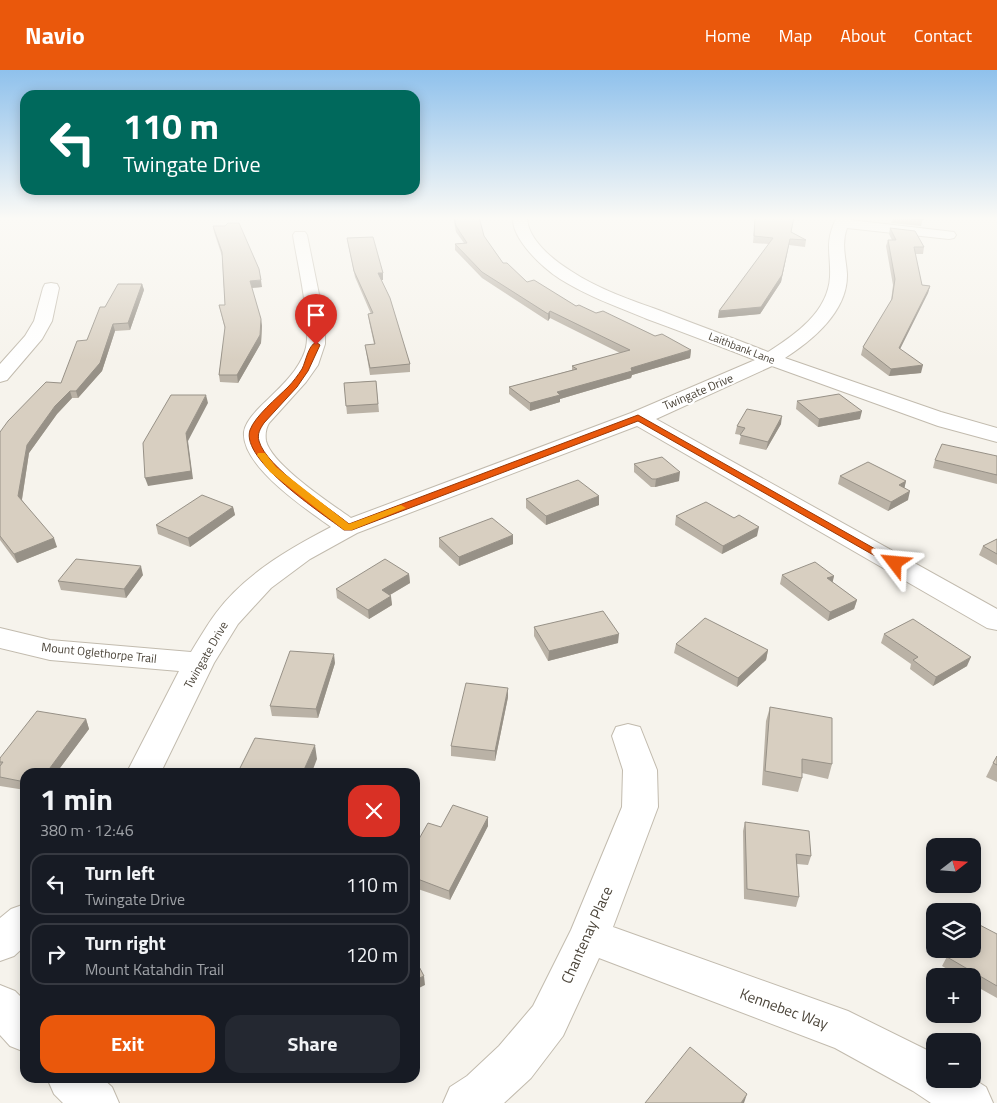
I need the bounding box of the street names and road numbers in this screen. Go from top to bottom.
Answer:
street label: Laithbank Lane [706,328,778,368]
street label: Twingate Drive [660,368,736,415]
street label: Twingate Drive [179,618,233,692]
street label: Mount Oglethorpe Trail [40,637,158,668]
street label: Chantenay Place [555,882,618,987]
street label: Kennebec Way [737,982,832,1035]

